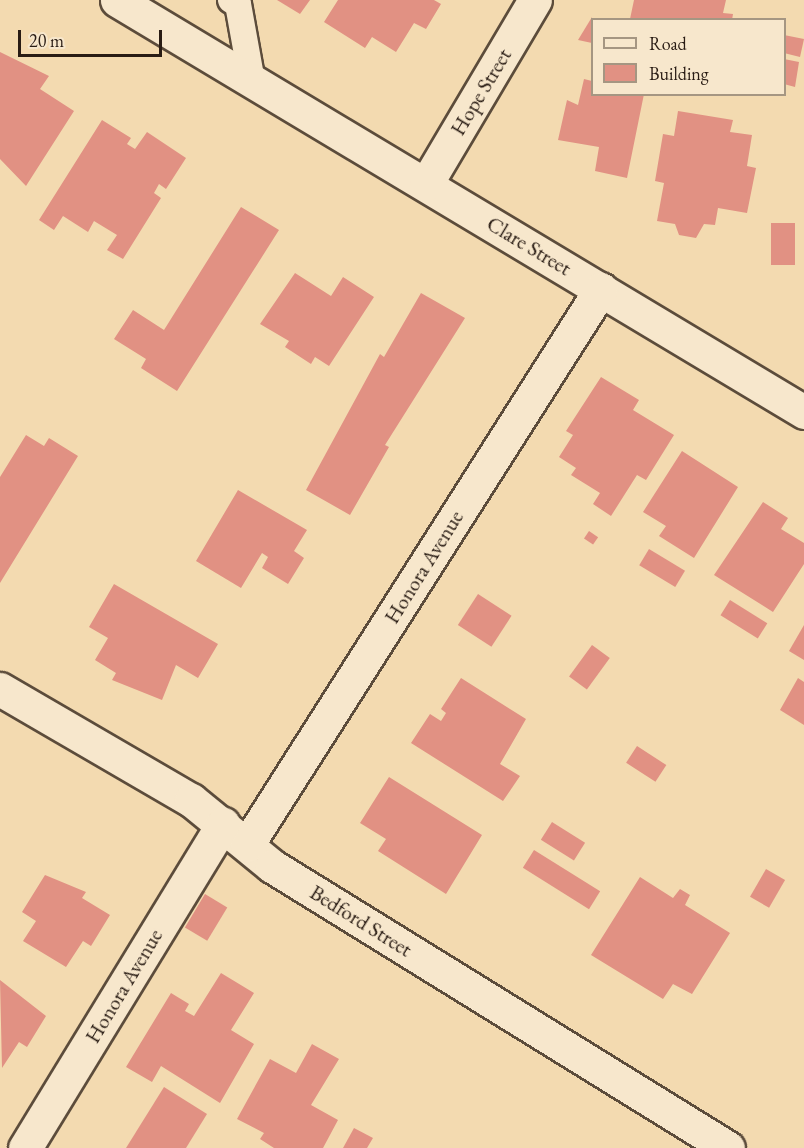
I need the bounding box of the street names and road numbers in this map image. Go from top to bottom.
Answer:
street label: Hope Street [445,44,517,140]
street label: Clare Street [482,211,576,281]
street label: Honora Avenue [379,506,469,628]
street label: Bedford Street [305,880,417,962]
street label: Honora Avenue [80,924,168,1048]

